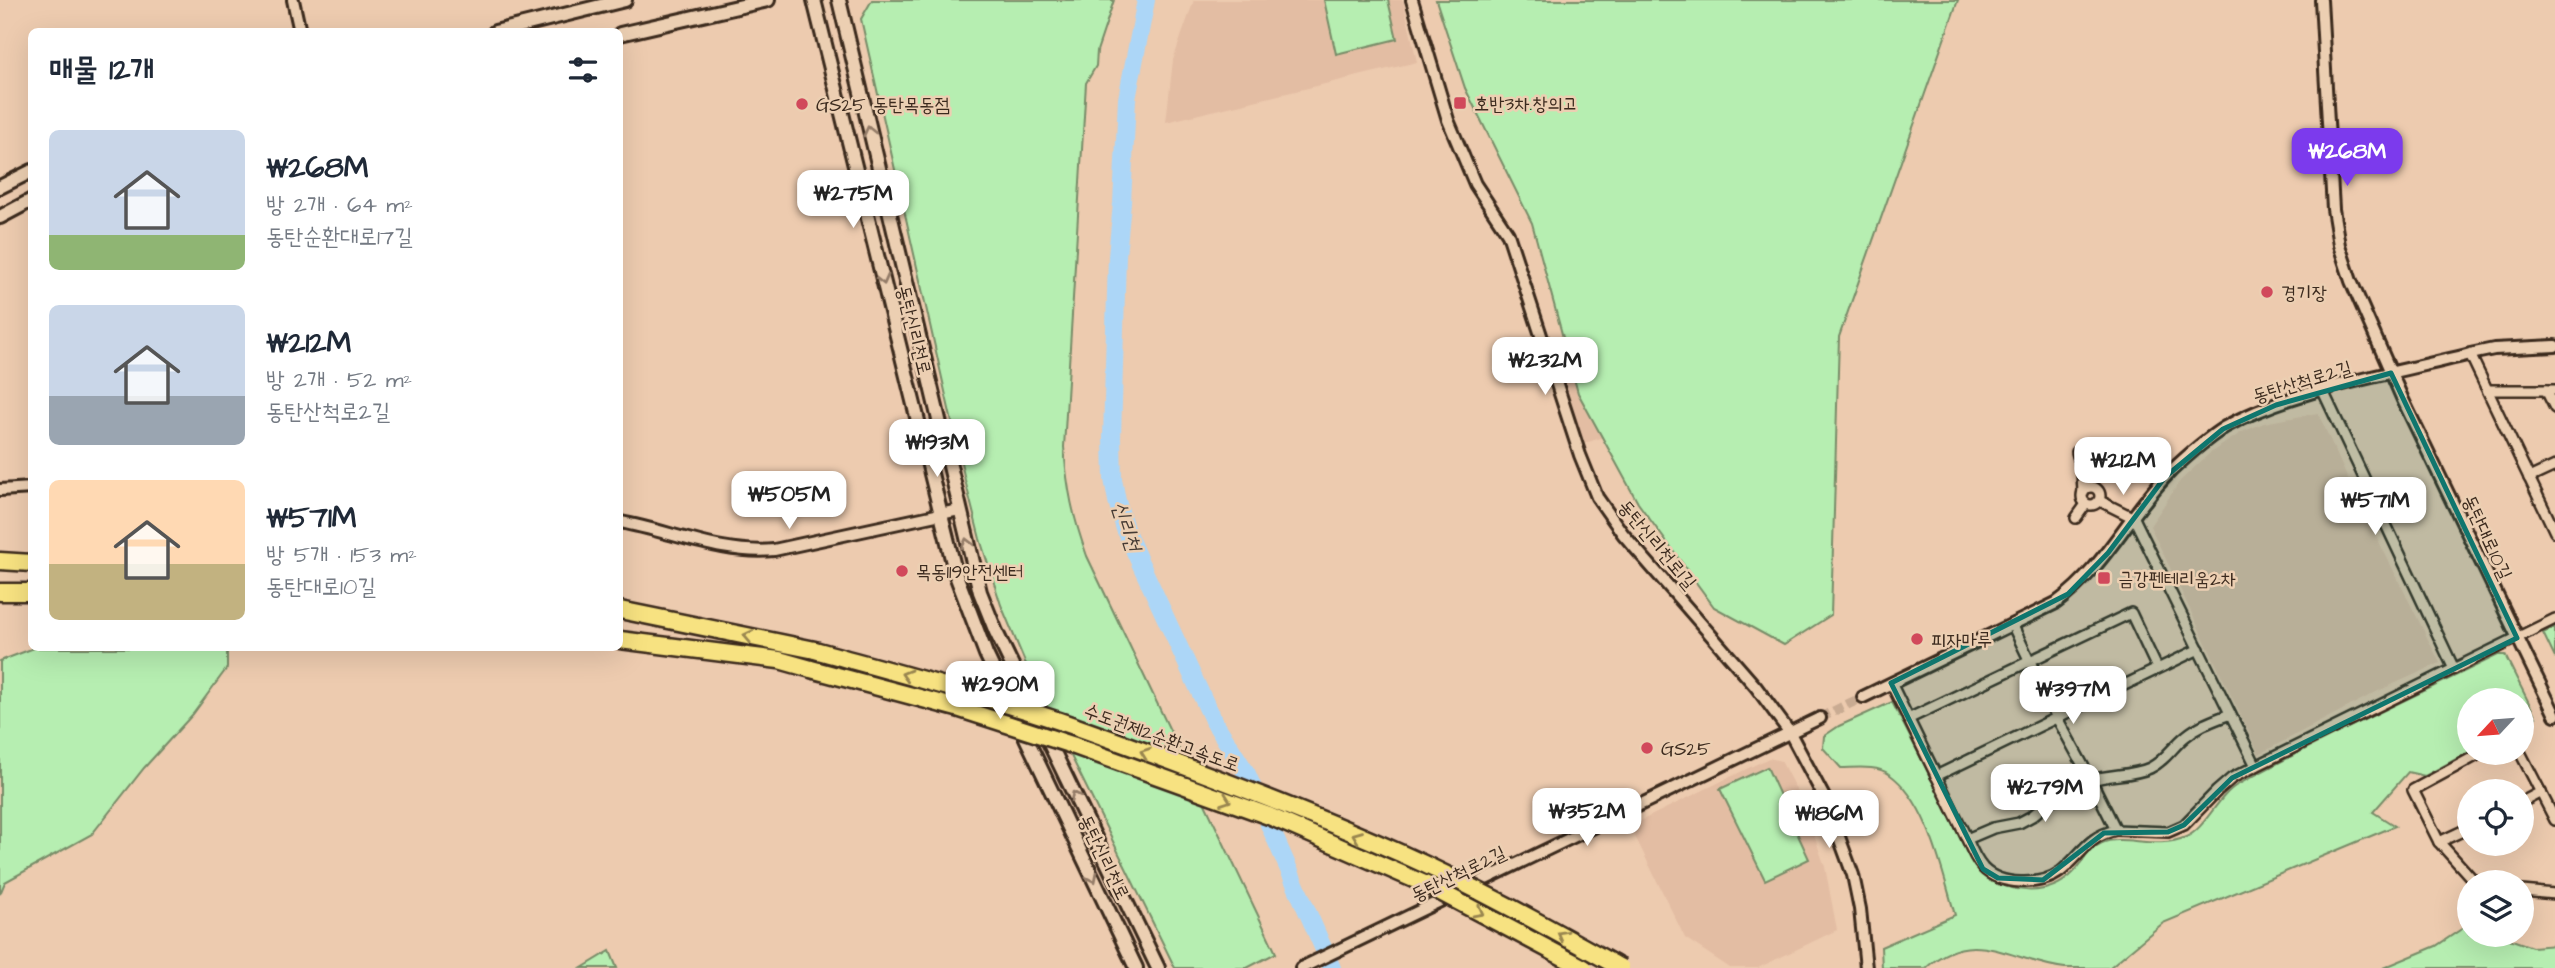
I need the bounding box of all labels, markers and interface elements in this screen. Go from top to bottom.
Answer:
text: 매물 12개 [49,49,154,91]
icon: filters [564,51,602,89]
place label: 호반3차.창의고 [1474,91,1578,118]
place label: GS25 동탄목동점 [816,92,950,119]
marker: 호반3차.창의고 [1452,95,1468,111]
marker: GS25 동탄목동점 [794,96,810,112]
one-way arrow [863,125,877,137]
pin: ₩268M [2298,128,2396,188]
text: ₩268M [2308,135,2386,167]
text: ₩268M [266,147,369,189]
icon: home [105,158,189,242]
pin: ₩275M [804,170,902,230]
text: ₩275M [813,177,893,209]
text: 방 2개 · 64 m² [266,189,413,221]
text: 동탄순환대로17길 [266,221,413,253]
one-way arrow [875,274,889,286]
place label: 경기장 [2281,280,2327,307]
street label: 동탄신리천로 [889,283,938,378]
marker: 경기장 [2259,284,2275,300]
text: ₩212M [266,322,351,364]
icon: home [105,333,189,417]
pin: ₩232M [1496,338,1594,397]
text: ₩232M [1508,344,1582,376]
street label: 동탄산척로2길 [2249,355,2355,410]
text: 방 2개 · 52 m² [266,364,412,396]
text: 동탄산척로2길 [266,396,390,428]
pin: ₩193M [888,420,986,479]
text: ₩193M [905,426,969,458]
pin: ₩212M [2074,438,2172,497]
text: ₩212M [2090,444,2156,476]
pin: ₩505M [740,472,838,531]
pin: ₩571M [2326,477,2424,537]
text: ₩505M [747,478,831,510]
text: ₩571M [2340,484,2410,516]
street label: 동탄대로10길 [2455,491,2518,585]
street label: 동탄신리천로1길 [1611,494,1702,596]
text: ₩571M [266,497,357,539]
water label: 신리천 [1105,498,1149,557]
icon: home [105,508,189,592]
one-way arrow [961,537,975,549]
text: 방 5개 · 153 m² [266,539,417,571]
place label: 목동119안전센터 [916,559,1023,586]
marker: 목동119안전센터 [894,563,910,579]
place label: 금강펜테리움2차 [2118,566,2236,593]
marker: 금강펜테리움2차 [2096,570,2112,586]
text: 동탄대로10길 [266,571,376,603]
place label: 피자마루 [1931,627,1992,654]
one-way arrow [742,630,754,645]
marker: 피자마루 [1909,631,1925,647]
pin: ₩290M [951,662,1049,721]
pin: ₩397M [2024,666,2122,726]
text: ₩290M [962,668,1038,700]
one-way arrow [900,669,912,684]
text: ₩397M [2035,673,2111,705]
north arrow [2457,688,2534,765]
map controls [2457,688,2534,947]
street label: 수도권제2순환고속도로 [1080,698,1243,779]
place label: GS25 [1661,736,1711,763]
marker: GS25 [1639,740,1655,756]
one-way arrow [1140,747,1152,761]
pin: ₩279M [1996,764,2094,824]
text: ₩279M [2007,771,2083,803]
button: locate [2457,779,2534,856]
pin: ₩352M [1538,788,1636,848]
pin: ₩186M [1780,790,1878,850]
one-way arrow [1069,791,1083,803]
one-way arrow [1220,792,1232,806]
text: ₩352M [1548,795,1626,827]
text: ₩186M [1795,797,1863,829]
street label: 동탄신리천로 [1071,811,1136,905]
one-way arrow [1352,830,1364,844]
street label: 동탄산척로2길 [1407,840,1511,909]
button: layers [2457,870,2534,947]
one-way arrow [1085,871,1099,883]
one-way arrow [1472,904,1484,917]
one-way arrow [1557,930,1569,943]

